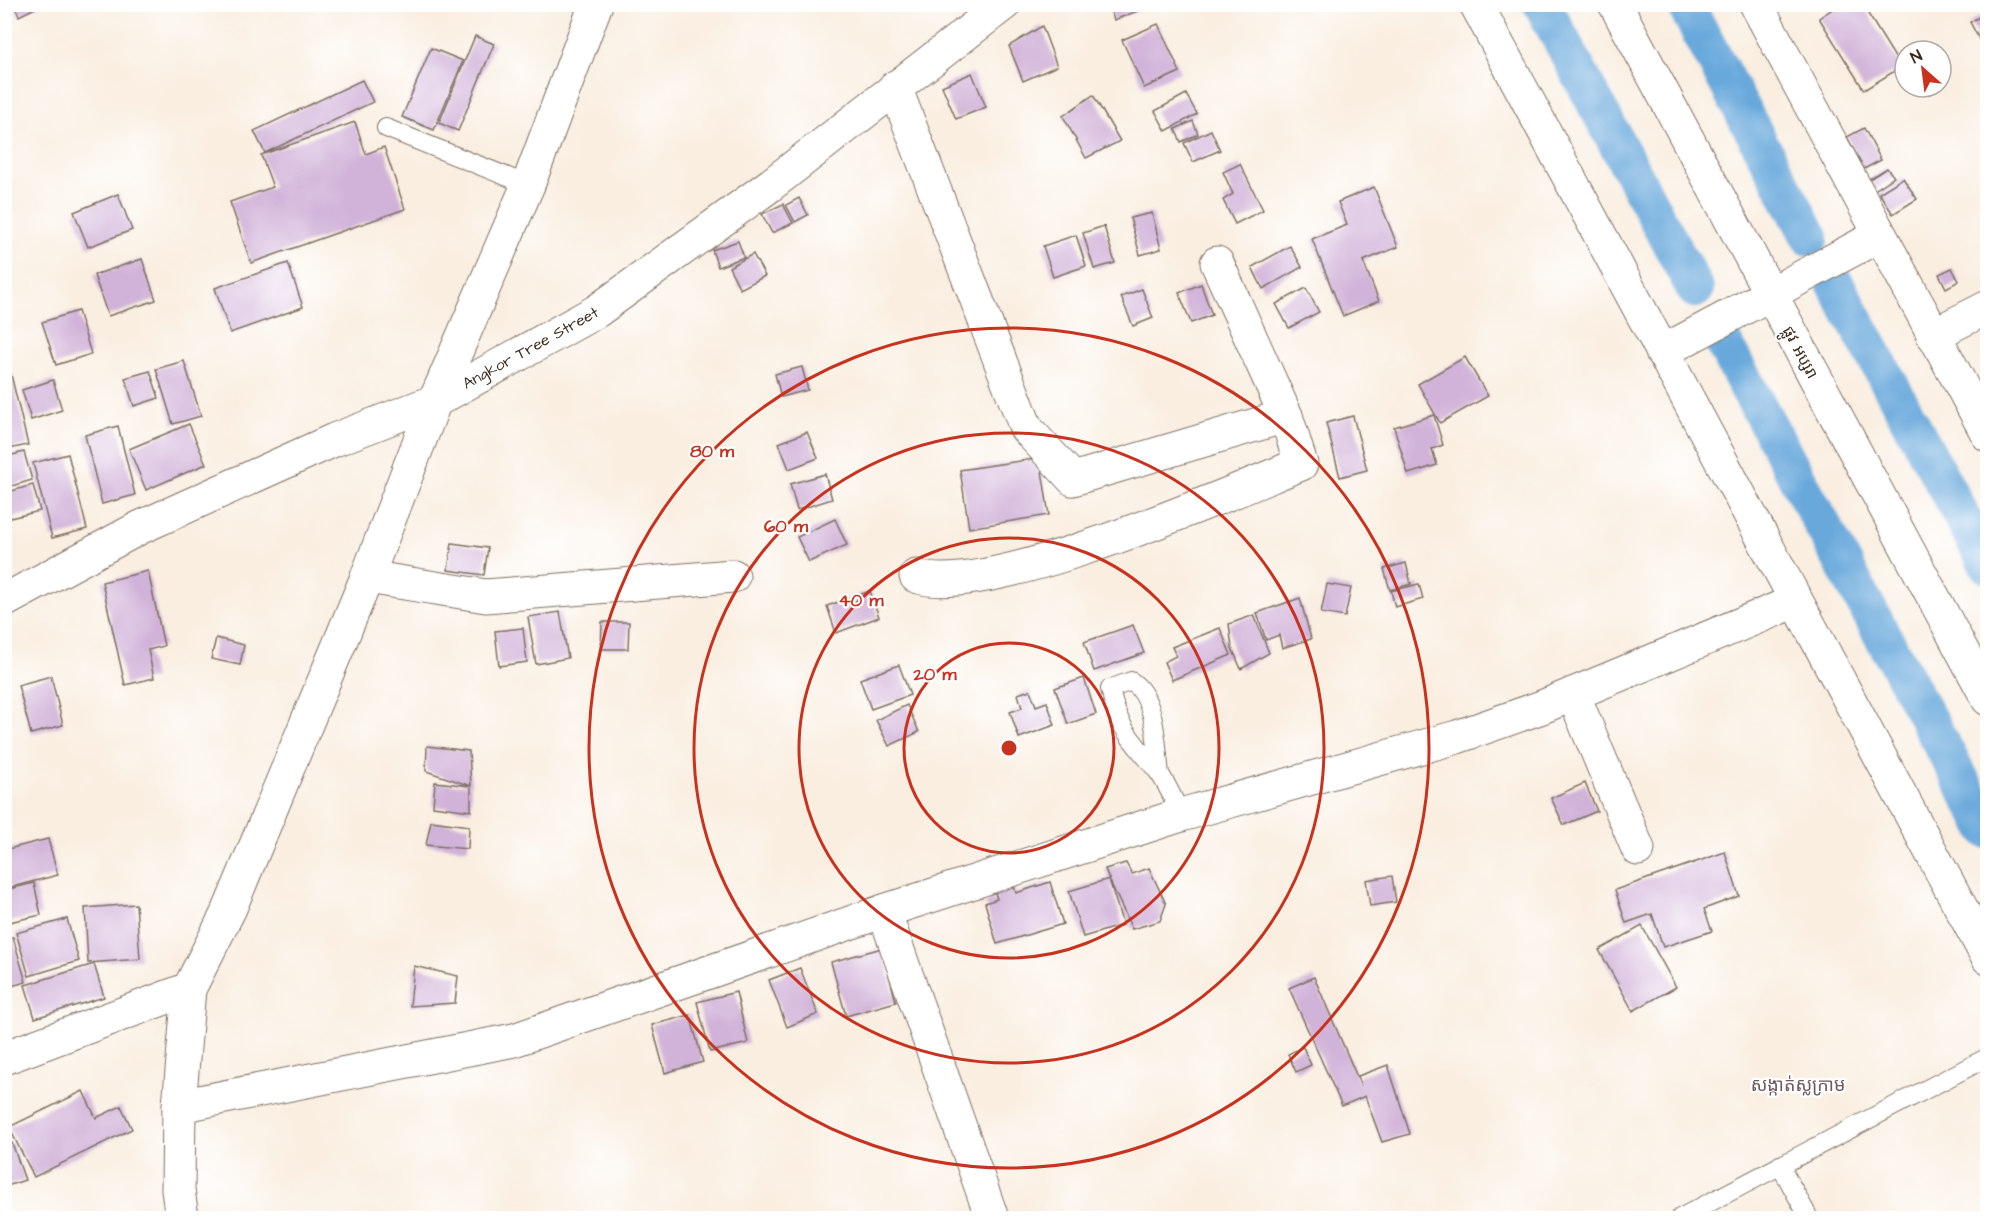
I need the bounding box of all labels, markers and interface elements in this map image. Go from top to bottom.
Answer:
north arrow [1893,39,1953,99]
text: N [1907,45,1926,69]
street label: Angkor Tree Street [458,301,603,395]
street label: ផ្លូវ អប្សរា [1775,322,1823,384]
text: 80 m [690,439,735,464]
text: 60 m [764,514,809,539]
text: 40 m [839,588,884,613]
text: 20 m [913,662,957,687]
centre of rings [999,738,1019,758]
district label: សង្កាត់ស្លក្រាម [1751,1073,1845,1098]

